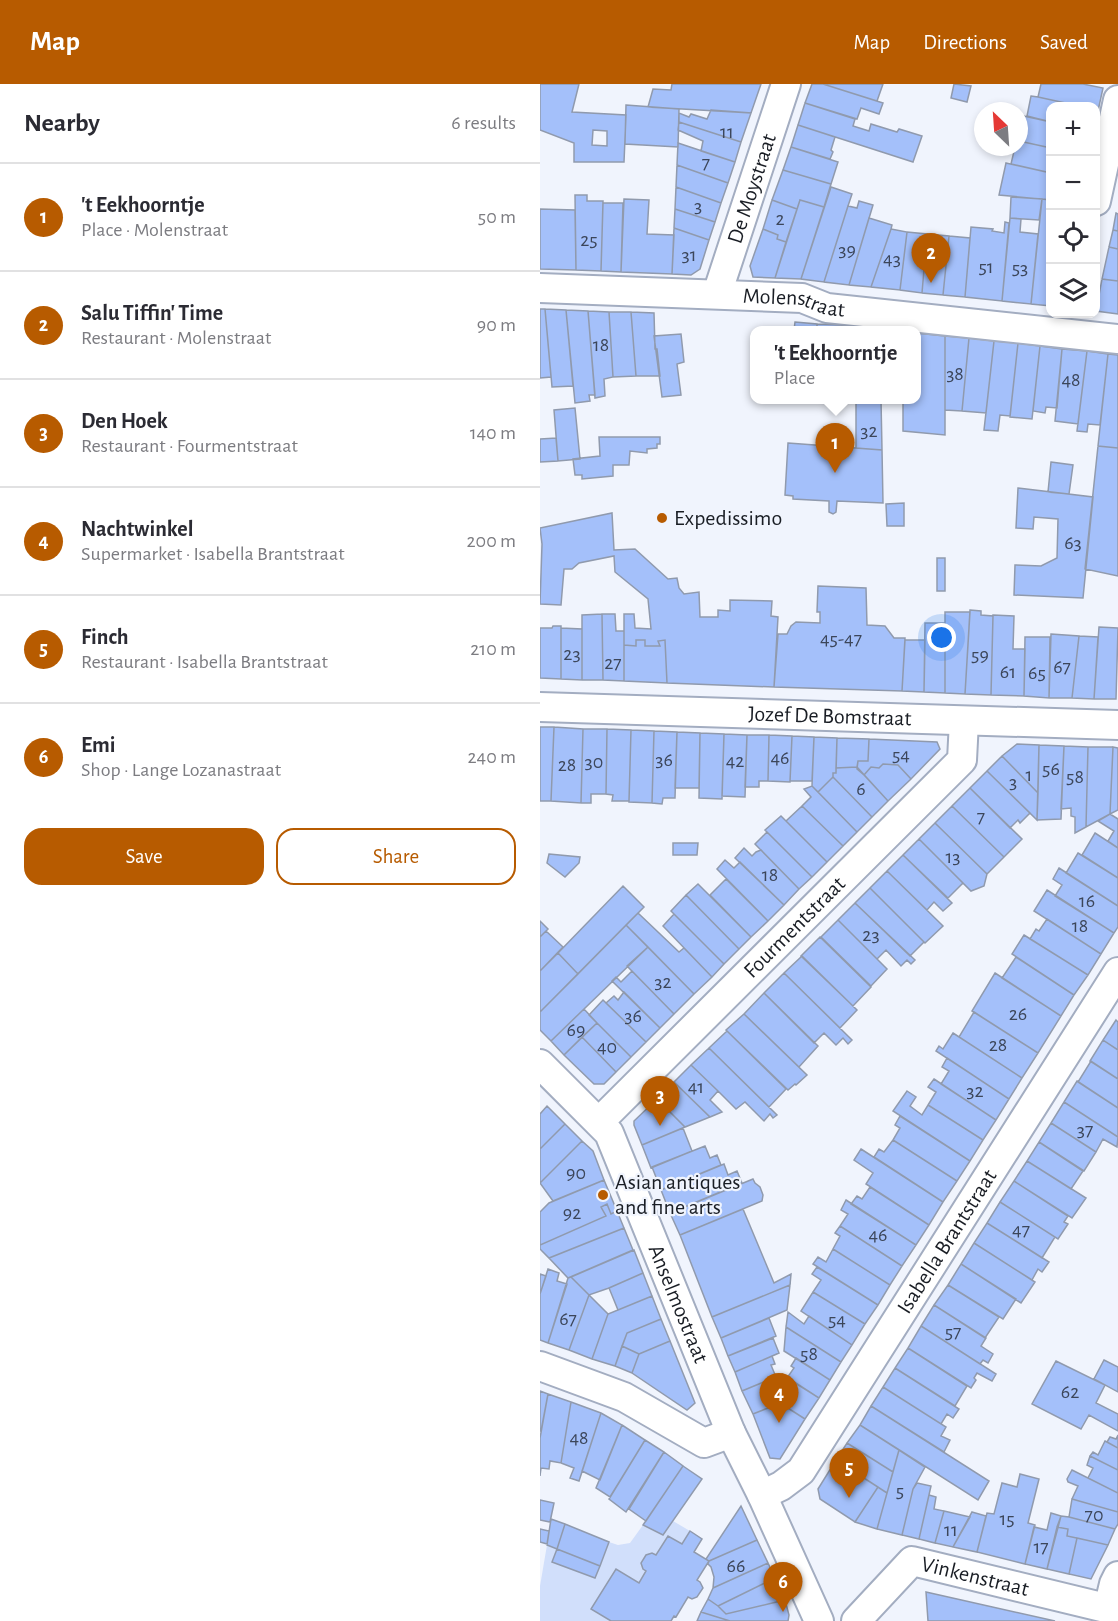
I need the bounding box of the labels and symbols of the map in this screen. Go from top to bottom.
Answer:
north arrow [974,102,1028,156]
house number: 11 [720,122,734,142]
street label: De Moystraat [723,131,780,246]
house number: 7 [702,153,710,173]
house number: 3 [694,196,702,216]
house number: 2 [775,209,785,229]
house number: 25 [580,230,598,250]
pin: 2 [912,234,950,283]
house number: 39 [838,240,856,260]
house number: 31 [681,245,697,265]
house number: 43 [883,249,901,269]
house number: 51 [978,257,994,277]
house number: 53 [1012,258,1028,278]
street label: Molenstraat [742,285,846,321]
house number: 18 [593,335,609,355]
house number: 38 [946,364,964,384]
house number: 48 [1061,370,1081,390]
house number: 32 [860,421,878,441]
pin: 1 [816,424,854,473]
place label: Expedissimo [674,507,782,529]
marker: Expedissimo [655,511,669,525]
house number: 63 [1064,533,1082,553]
your location [927,623,956,652]
house number: 45-47 [820,629,862,649]
house number: 23 [563,644,581,664]
house number: 59 [971,645,989,665]
house number: 27 [604,653,622,673]
house number: 67 [1053,657,1071,677]
house number: 61 [1000,662,1016,682]
house number: 65 [1028,663,1046,683]
street label: Jozef De Bomstraat [748,702,912,730]
house number: 54 [892,745,910,765]
house number: 46 [770,748,790,768]
house number: 36 [655,750,673,770]
house number: 42 [726,751,744,771]
house number: 30 [585,752,603,772]
house number: 28 [558,755,576,775]
house number: 56 [1042,759,1060,779]
house number: 1 [1026,765,1032,785]
house number: 58 [1066,767,1084,787]
house number: 3 [1009,772,1017,792]
house number: 6 [856,779,866,799]
house number: 7 [977,807,985,827]
house number: 13 [945,847,961,867]
house number: 18 [762,865,778,885]
street label: Fourmentstraat [739,872,849,982]
house number: 16 [1079,891,1095,911]
house number: 18 [1072,916,1088,936]
house number: 23 [862,925,880,945]
house number: 32 [654,972,672,992]
house number: 26 [1009,1004,1027,1024]
house number: 36 [624,1006,642,1026]
house number: 69 [567,1020,585,1040]
house number: 28 [989,1035,1007,1055]
house number: 40 [597,1037,617,1057]
pin: 3 [640,1076,680,1126]
house number: 41 [688,1077,704,1097]
house number: 32 [966,1081,984,1101]
house number: 37 [1077,1120,1093,1140]
house number: 90 [566,1163,586,1183]
street label: Isabella Brantstraat [893,1165,1001,1317]
place label: Asian antiques and fine arts [615,1171,740,1218]
marker: Asian antiques and fine arts [596,1188,610,1202]
house number: 92 [563,1203,581,1223]
house number: 47 [1012,1220,1030,1240]
house number: 46 [868,1225,888,1245]
street label: Anselmostraat [645,1242,712,1366]
house number: 67 [559,1309,577,1329]
house number: 54 [828,1310,846,1330]
house number: 57 [945,1322,961,1342]
house number: 58 [800,1344,818,1364]
pin: 4 [760,1374,798,1423]
house number: 62 [1061,1382,1079,1402]
house number: 48 [569,1428,589,1448]
pin: 5 [830,1448,868,1498]
house number: 5 [896,1481,904,1501]
house number: 70 [1085,1505,1103,1525]
house number: 15 [999,1509,1015,1529]
house number: 11 [944,1520,958,1540]
house number: 17 [1033,1537,1049,1557]
street label: Vinkenstraat [919,1553,1031,1600]
house number: 66 [727,1556,745,1576]
pin: 6 [764,1562,802,1612]

